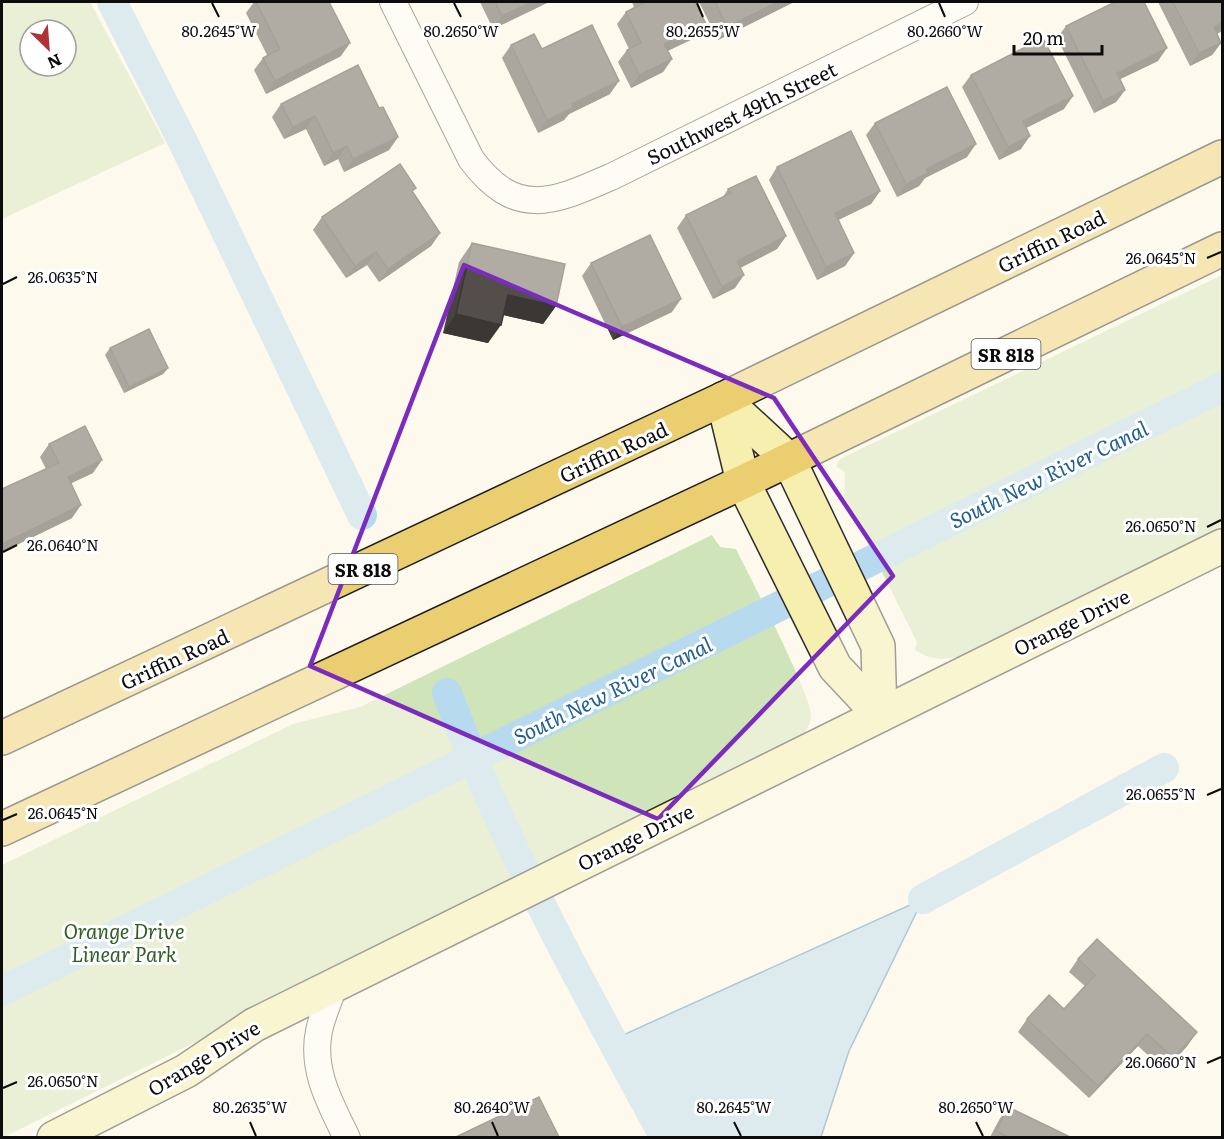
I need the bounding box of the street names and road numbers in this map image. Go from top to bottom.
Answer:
street label: Southwest 49th Street [641,53,841,171]
street label: Griffin Road [992,201,1110,279]
road number: SR 818 [972,339,1040,369]
street label: Griffin Road [554,413,672,489]
road number: SR 818 [328,554,398,584]
street label: Orange Drive [1008,580,1134,662]
street label: Griffin Road [115,620,233,696]
street label: Orange Drive [572,795,698,877]
street label: Orange Drive [141,1012,265,1102]

